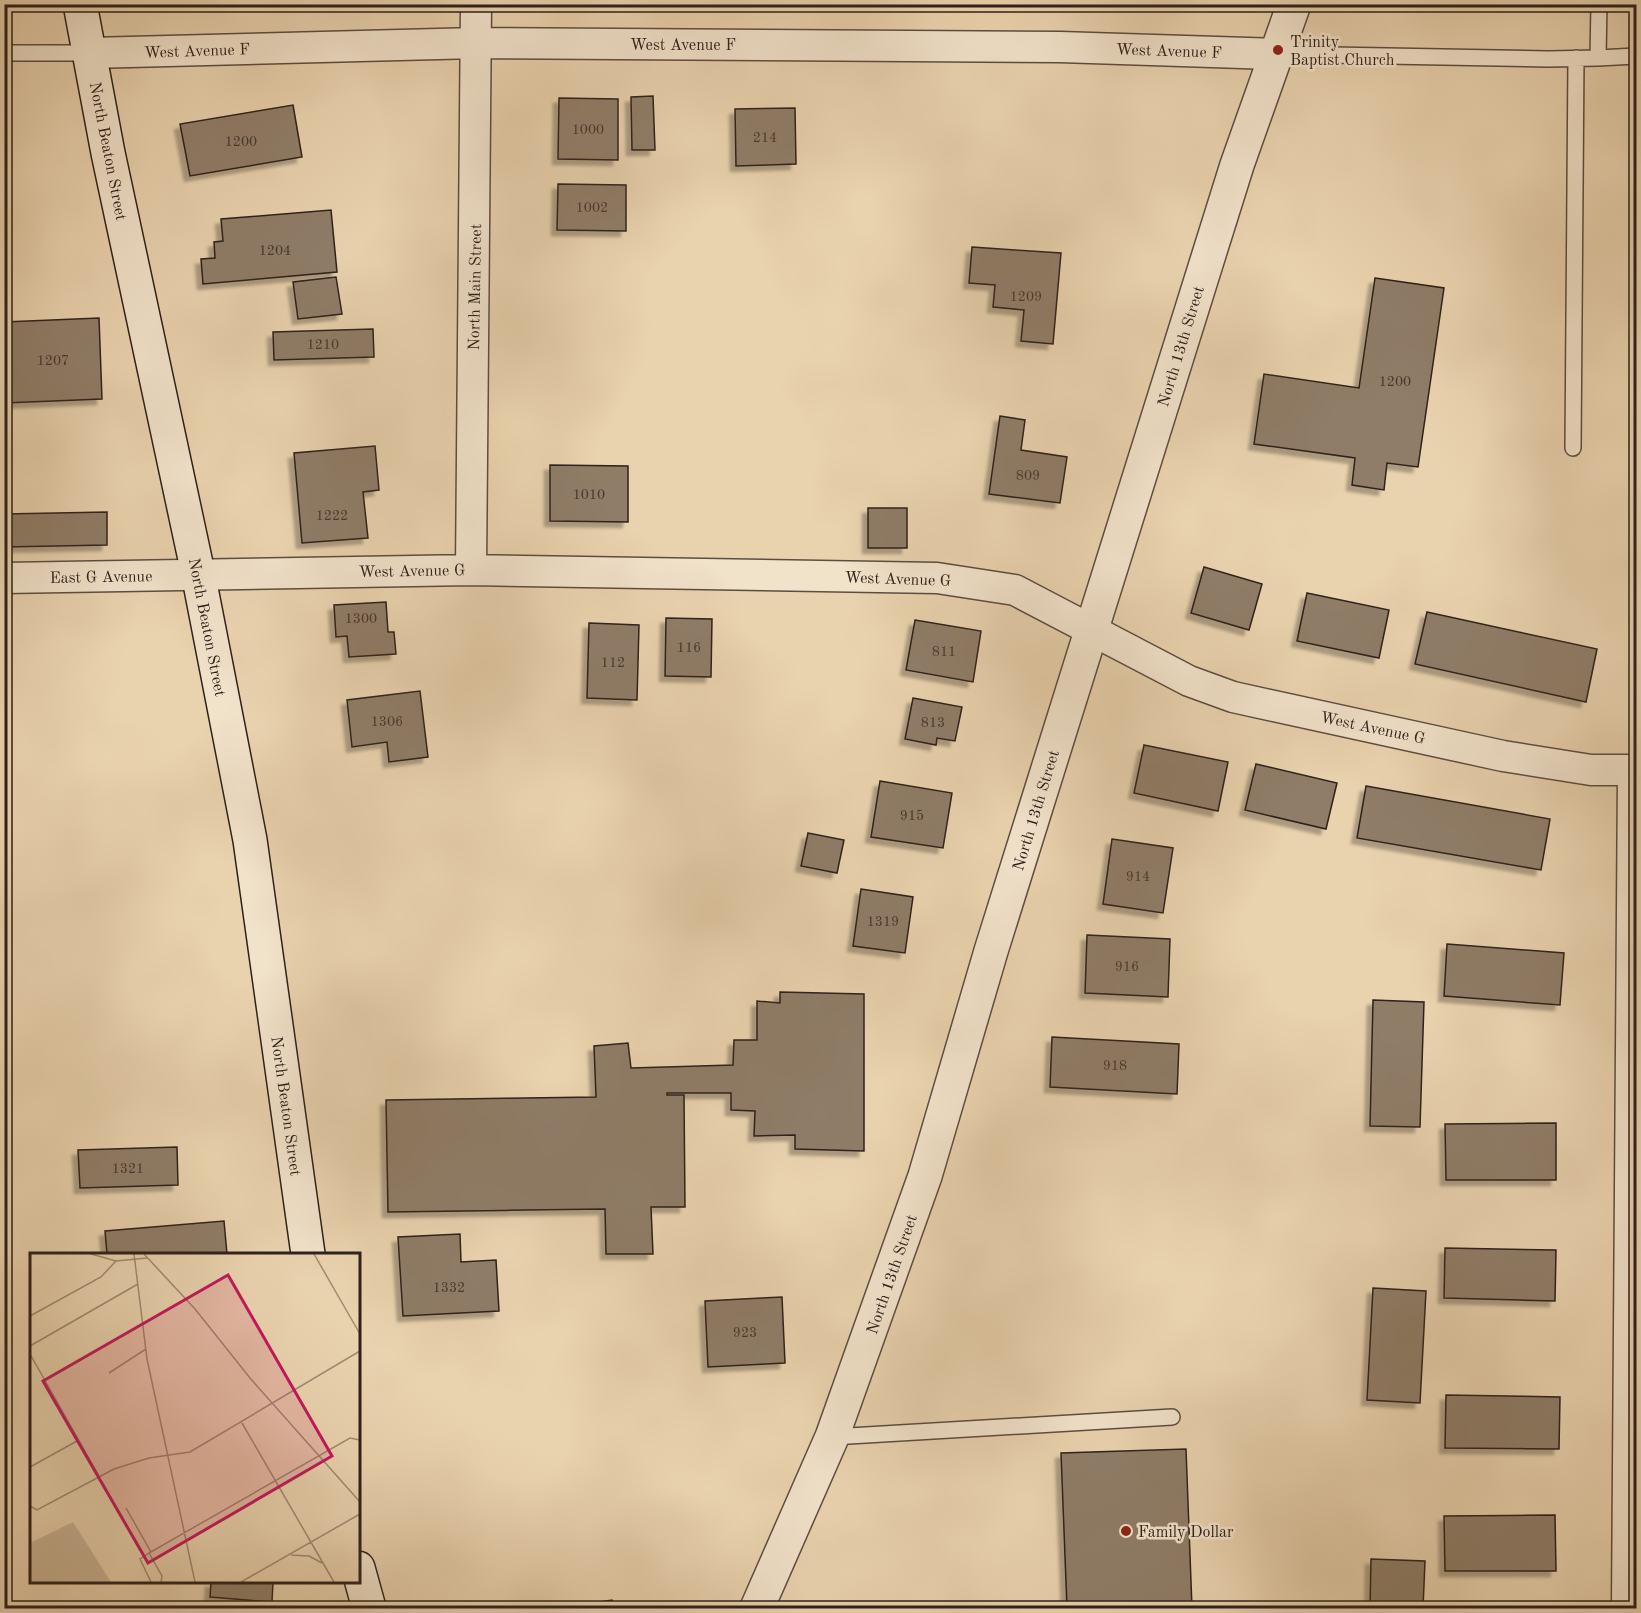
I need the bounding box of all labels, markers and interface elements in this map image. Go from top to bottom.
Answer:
place label: Trinity Baptist Church [1290,35,1395,69]
street label: West Avenue F [630,38,736,54]
street label: West Avenue F [144,42,250,62]
street label: West Avenue F [1116,42,1222,62]
marker: Trinity Baptist Church [1271,43,1285,57]
street label: North Beaton Street [86,81,128,222]
house number: 1000 [572,123,604,137]
house number: 214 [753,131,777,145]
house number: 1200 [225,135,257,149]
house number: 1002 [576,201,608,215]
street label: North Main Street [467,223,485,351]
house number: 1204 [259,244,291,258]
street label: North 13th Street [1156,284,1208,409]
house number: 1209 [1010,290,1042,304]
house number: 1210 [307,338,339,352]
house number: 1207 [37,354,69,368]
house number: 1200 [1379,375,1411,389]
house number: 809 [1016,469,1040,483]
house number: 1010 [573,488,605,502]
house number: 1222 [316,509,348,523]
street label: North Beaton Street [185,557,227,698]
street label: West Avenue G [359,563,466,581]
street label: East G Avenue [50,569,153,587]
street label: West Avenue G [844,570,952,590]
house number: 1300 [345,612,377,626]
house number: 116 [677,641,701,655]
house number: 811 [932,645,956,659]
house number: 112 [601,656,625,670]
street label: West Avenue G [1319,710,1427,748]
house number: 1306 [371,715,403,729]
house number: 813 [921,716,945,730]
street label: North 13th Street [1011,748,1063,873]
house number: 915 [900,809,924,823]
house number: 914 [1126,870,1150,884]
house number: 1319 [867,915,899,929]
house number: 916 [1115,960,1139,974]
street label: North Beaton Street [267,1035,303,1178]
house number: 918 [1103,1059,1127,1073]
house number: 1321 [112,1162,144,1176]
street label: North 13th Street [865,1212,921,1337]
inset map [30,1253,360,1583]
house number: 1332 [433,1281,465,1295]
house number: 923 [733,1326,757,1340]
marker: Family Dollar [1119,1524,1133,1538]
place label: Family Dollar [1138,1525,1234,1541]

